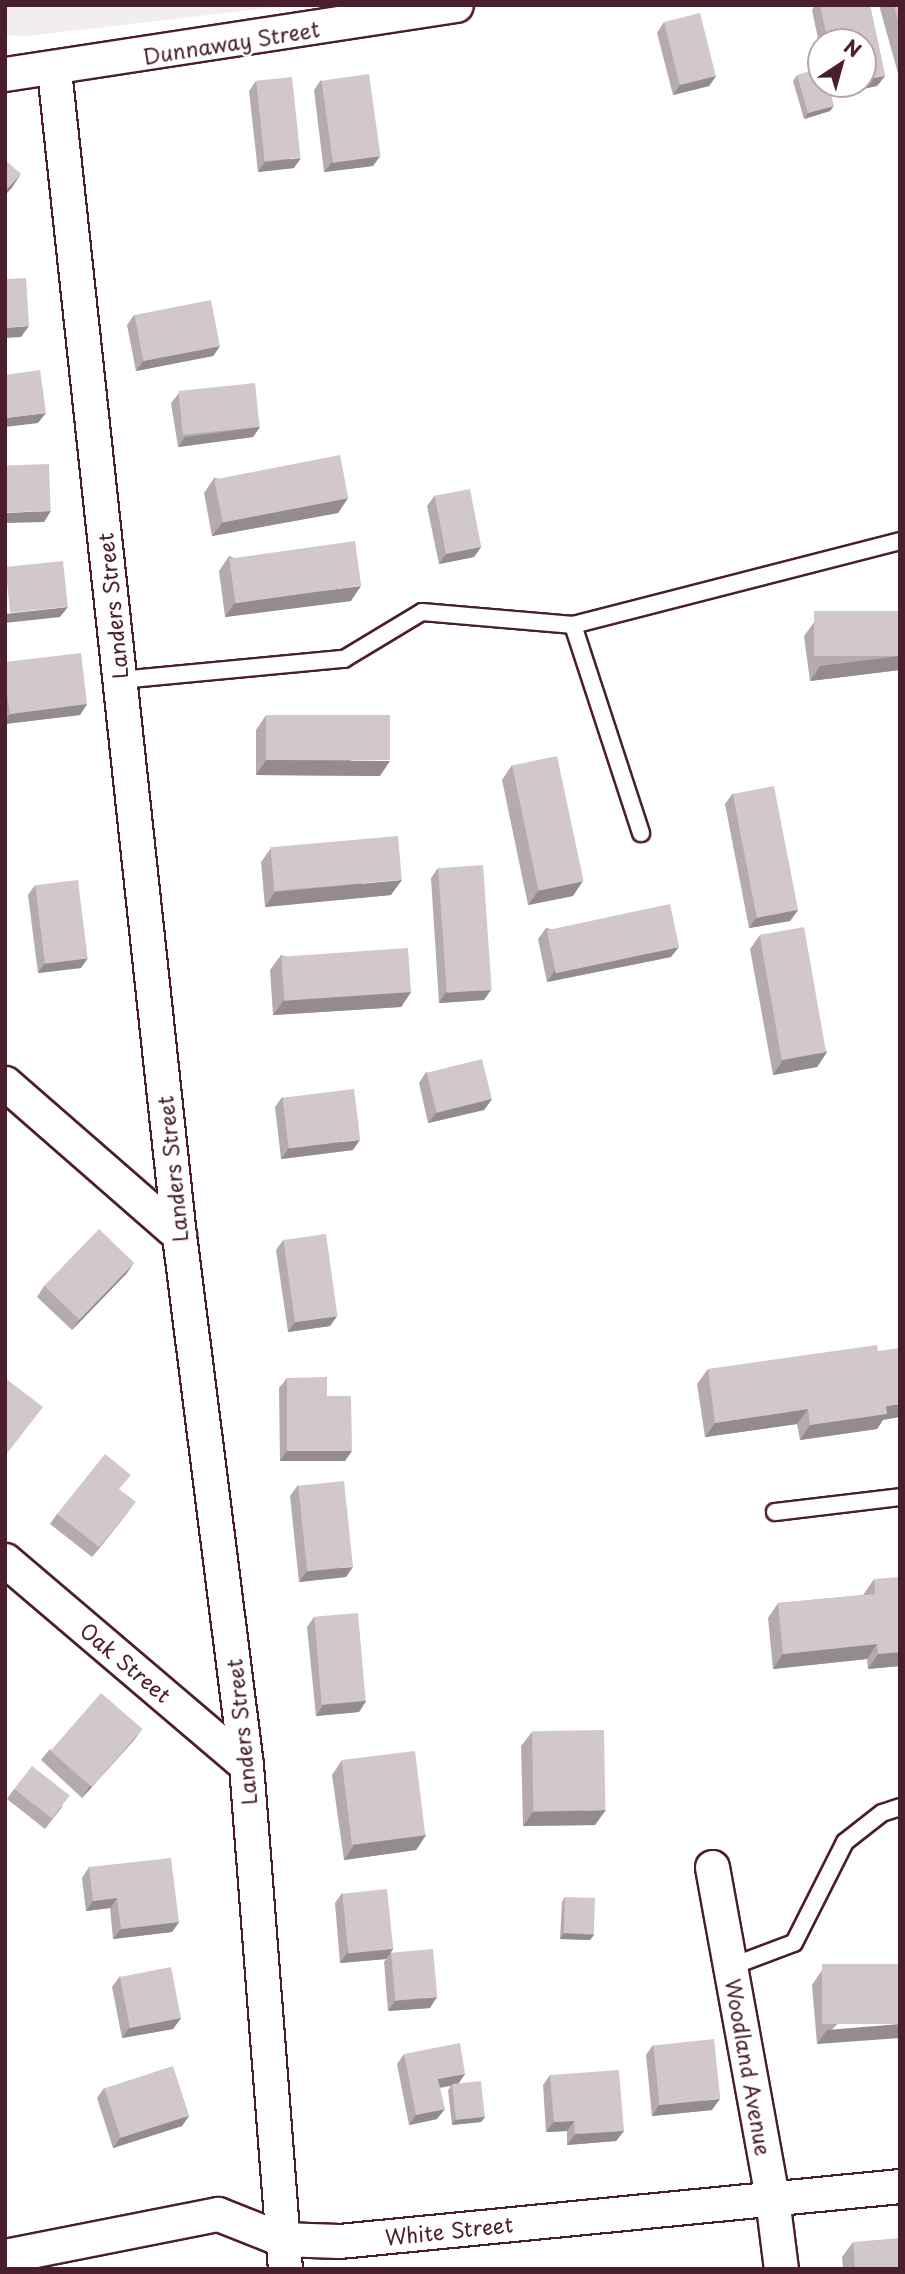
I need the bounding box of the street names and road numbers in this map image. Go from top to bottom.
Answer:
street label: Dunnaway Street [141,16,321,68]
street label: Landers Street [92,531,132,681]
street label: Landers Street [152,1094,192,1244]
street label: Oak Street [75,1616,177,1708]
street label: Landers Street [221,1657,261,1807]
street label: Woodland Avenue [721,1977,777,2157]
street label: White Street [384,2211,514,2249]

